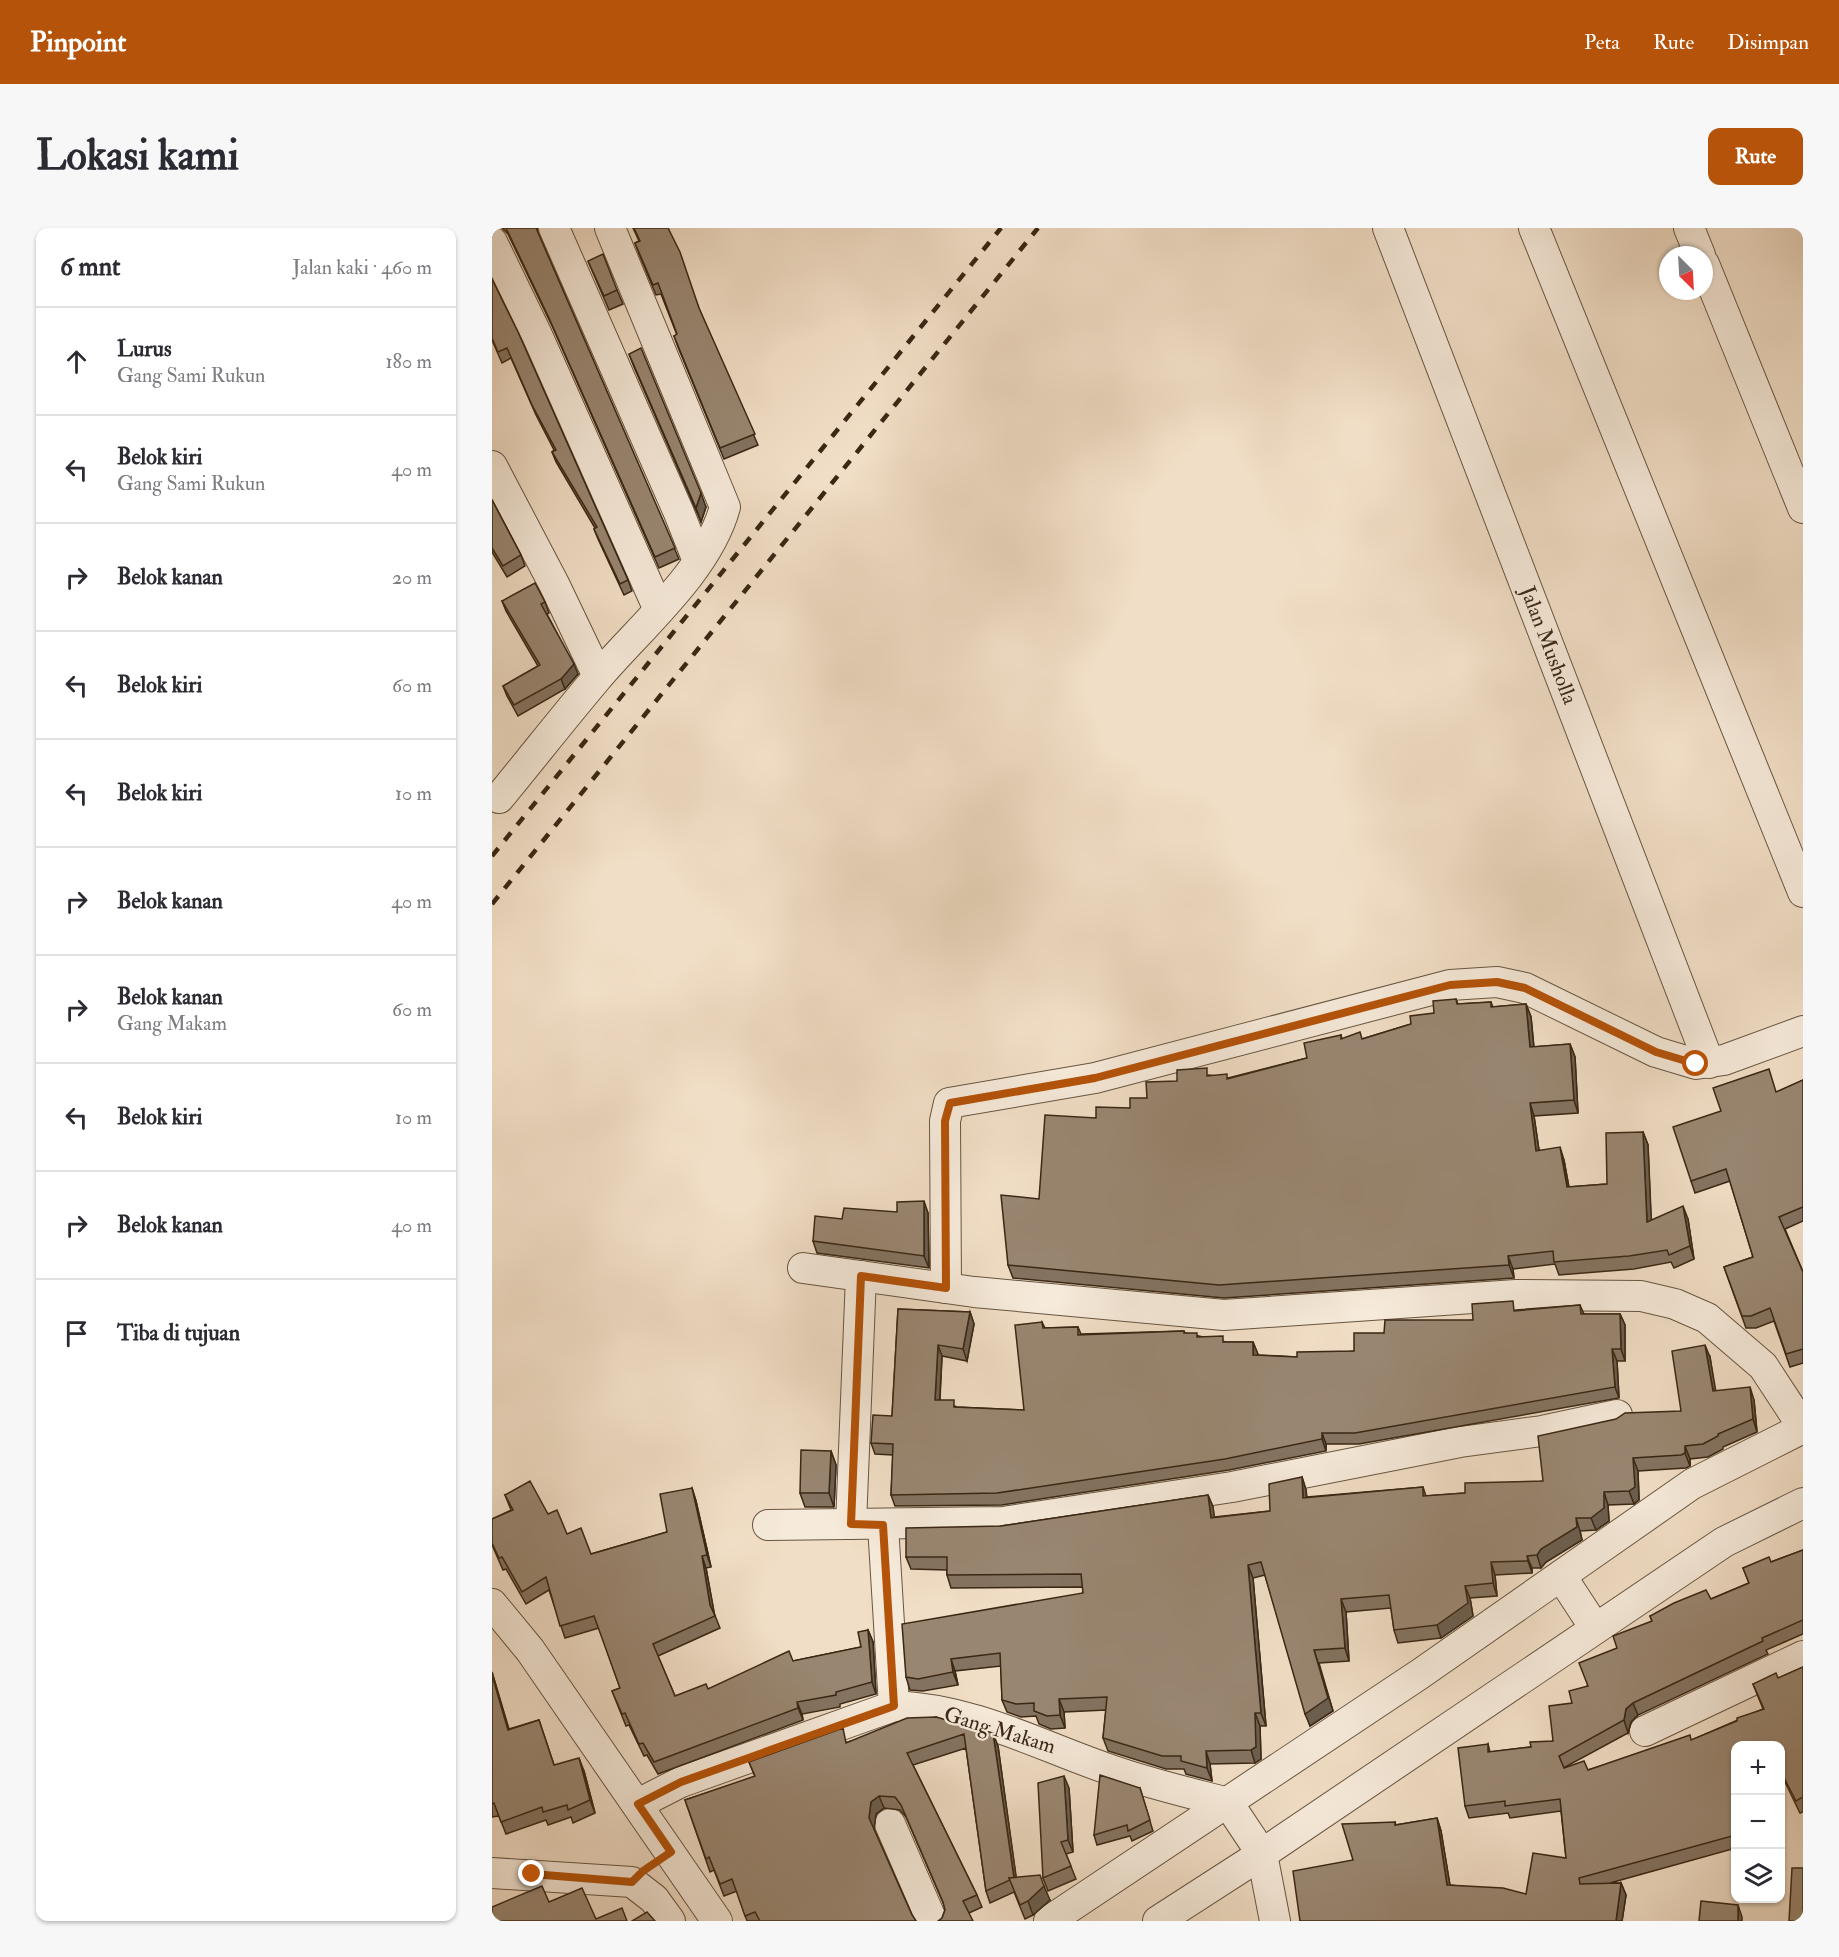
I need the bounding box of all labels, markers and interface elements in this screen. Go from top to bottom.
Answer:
text: Pinpoint [30,25,126,60]
text: Peta [1584,29,1620,56]
text: Rute [1653,29,1694,56]
text: Disimpan [1727,29,1809,56]
button: Rute [1708,128,1803,185]
text: Lokasi kami [36,130,239,182]
north arrow [1659,246,1713,300]
text: 6 mnt [60,251,120,283]
text: Jalan kaki · 460 m [293,255,432,280]
text: Lurus [117,335,171,363]
icon: ahead [60,345,93,378]
text: 180 m [385,349,432,374]
text: Gang Sami Rukun [117,363,265,388]
text: Belok kiri [117,443,202,471]
icon: left [60,453,93,486]
text: 40 m [391,457,432,482]
text: Gang Sami Rukun [117,471,265,496]
icon: right [60,561,93,594]
text: Belok kanan [117,563,223,591]
text: 20 m [392,565,432,590]
street label: Jalan Musholla [1513,581,1584,708]
icon: left [60,669,93,702]
text: Belok kiri [117,671,202,699]
text: 60 m [392,673,432,698]
icon: left [60,777,93,810]
text: Belok kiri [117,779,202,807]
text: 10 m [395,781,432,806]
icon: right [60,885,93,918]
text: Belok kanan [117,887,223,915]
text: 40 m [391,889,432,914]
text: Belok kanan [117,983,223,1011]
icon: right [60,993,93,1026]
text: 60 m [392,997,432,1022]
text: Gang Makam [117,1011,227,1036]
route start [1682,1050,1708,1076]
icon: left [60,1101,93,1134]
text: Belok kiri [117,1103,202,1131]
text: 10 m [395,1105,432,1130]
icon: right [60,1209,93,1242]
text: Belok kanan [117,1211,223,1239]
text: 40 m [391,1213,432,1238]
icon: arrive [60,1317,93,1350]
text: Tiba di tujuan [117,1319,240,1347]
street label: Gang Makam [941,1701,1059,1760]
map controls [1731,1741,1785,1903]
button: + [1731,1741,1785,1795]
button: − [1731,1795,1785,1849]
button: layers [1731,1849,1785,1903]
route end [518,1860,544,1886]

